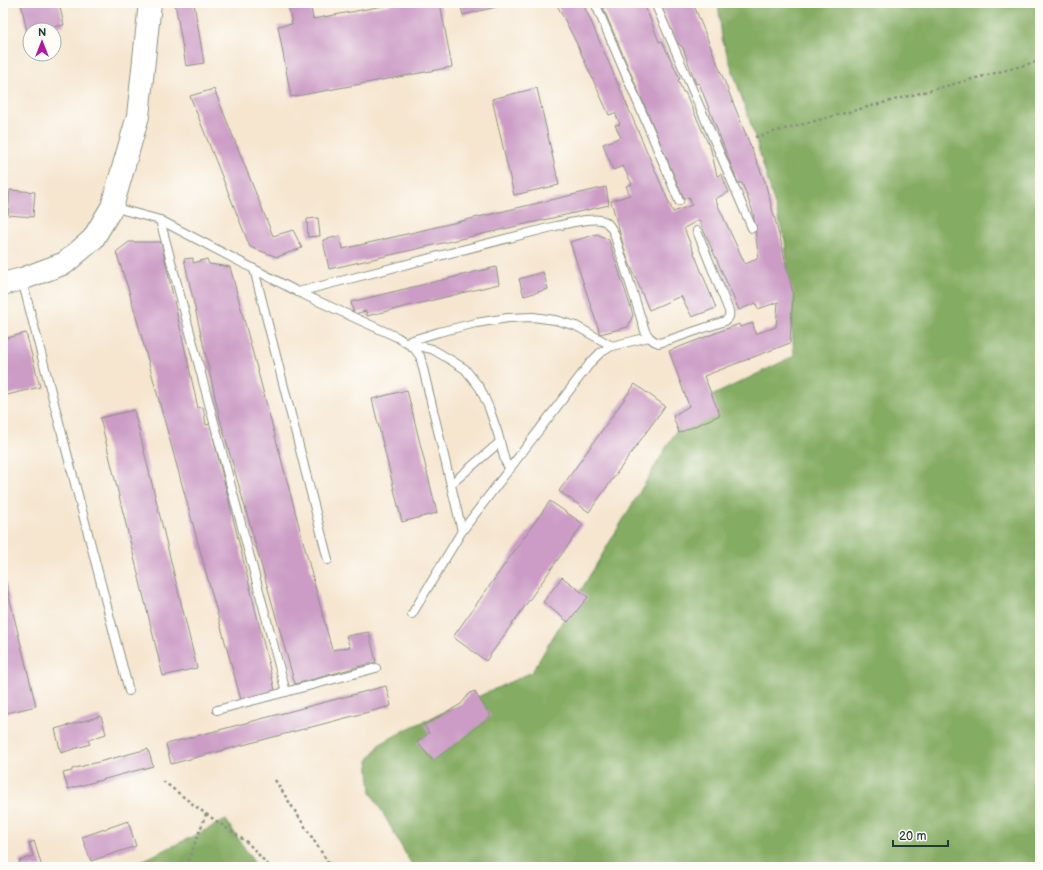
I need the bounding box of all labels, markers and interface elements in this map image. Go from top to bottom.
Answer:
north arrow [22,22,62,62]
text: N [38,26,46,39]
scale bar [893,822,948,848]
text: 20 m [899,829,926,844]

